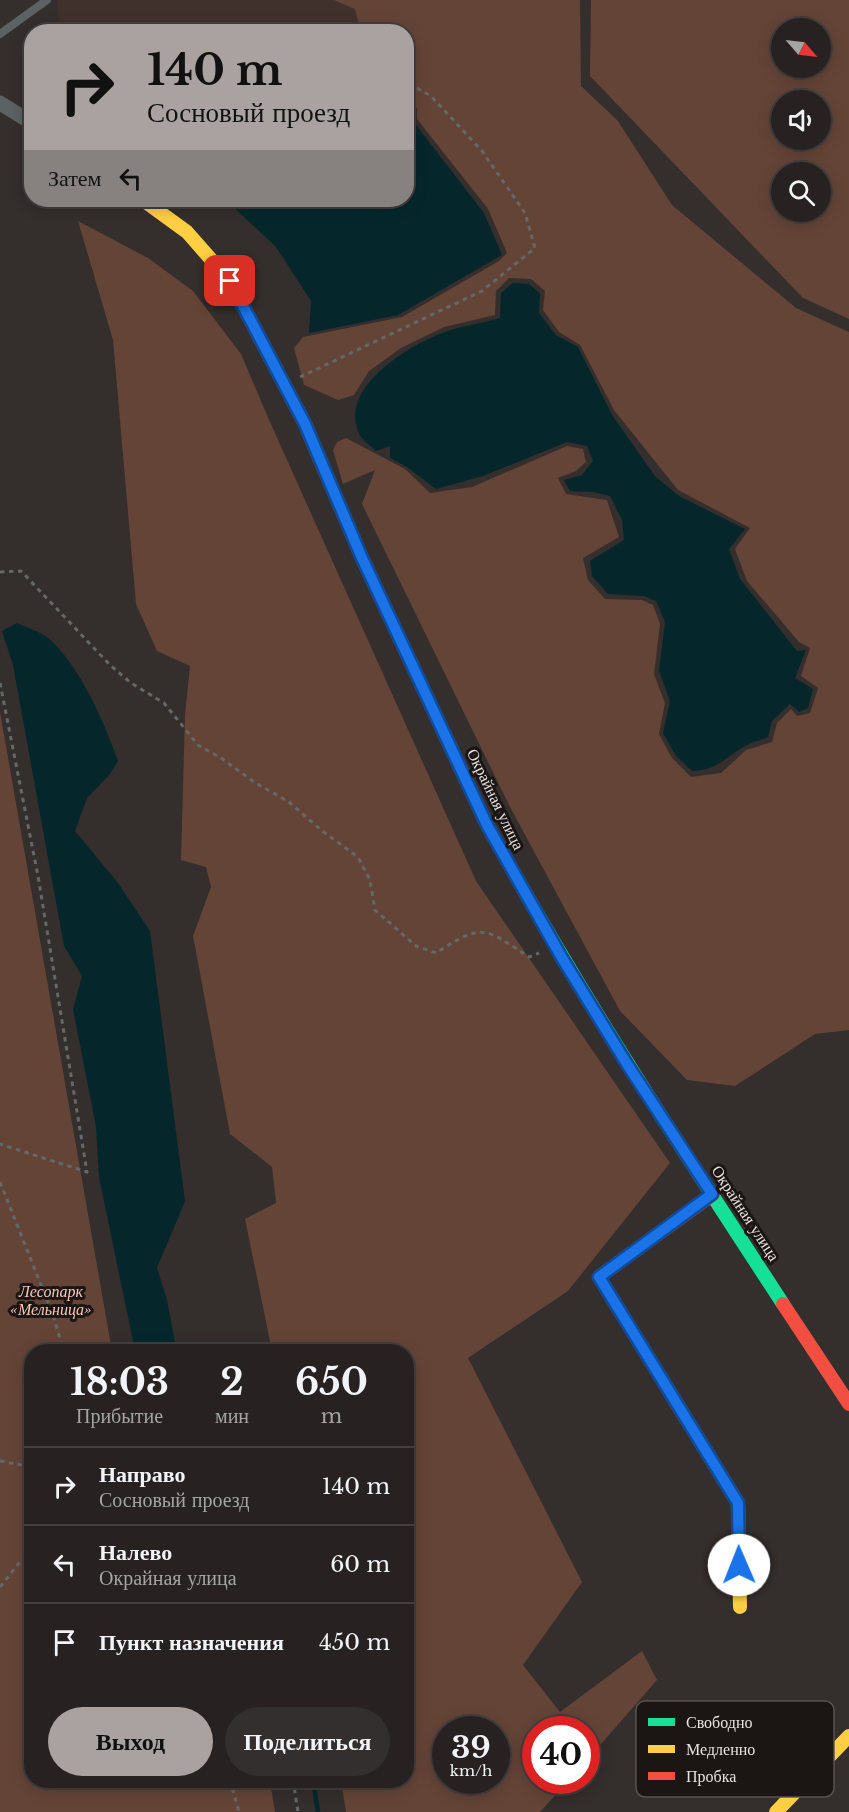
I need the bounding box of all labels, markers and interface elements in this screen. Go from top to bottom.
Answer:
north arrow [771,18,831,78]
map controls [771,18,831,222]
text: 140 m [147,44,283,96]
icon: right [48,48,126,126]
button: sound [771,90,831,150]
text: Сосновый проезд [147,96,350,129]
icon: left [114,162,147,195]
button: search [771,162,831,222]
text: Затем [48,165,102,192]
pin [204,255,255,306]
icon: arrive [213,264,246,297]
street label: Окрайная улица [463,745,529,853]
street label: Окрайная улица [708,1161,784,1265]
park label: Лесопарк «Мельница» [10,1281,92,1319]
text: 18:03 [70,1360,169,1405]
text: 2 [220,1360,244,1405]
text: 650 [295,1360,368,1405]
text: Прибытие [76,1404,163,1428]
text: мин [215,1404,249,1428]
text: m [321,1404,342,1428]
text: Направо [99,1461,185,1488]
icon: right [48,1470,81,1503]
text: 140 m [322,1473,390,1500]
text: Сосновый проезд [99,1488,250,1512]
position arrow [707,1533,771,1597]
text: Налево [99,1539,172,1566]
icon: left [48,1548,81,1581]
text: 60 m [330,1551,390,1578]
text: Окрайная улица [99,1566,237,1590]
icon: arrive [48,1626,81,1659]
text: Пункт назначения [99,1629,284,1656]
text: 450 m [319,1629,390,1656]
legend [636,1701,834,1797]
button: Выход [48,1707,213,1776]
button: Поделиться [225,1707,390,1776]
text: Свободно [686,1712,753,1732]
speed limit sign: 40 [522,1716,600,1794]
text: 39 [451,1729,491,1766]
text: Медленно [686,1739,755,1759]
text: km/h [450,1761,492,1780]
text: Пробка [686,1766,736,1786]

